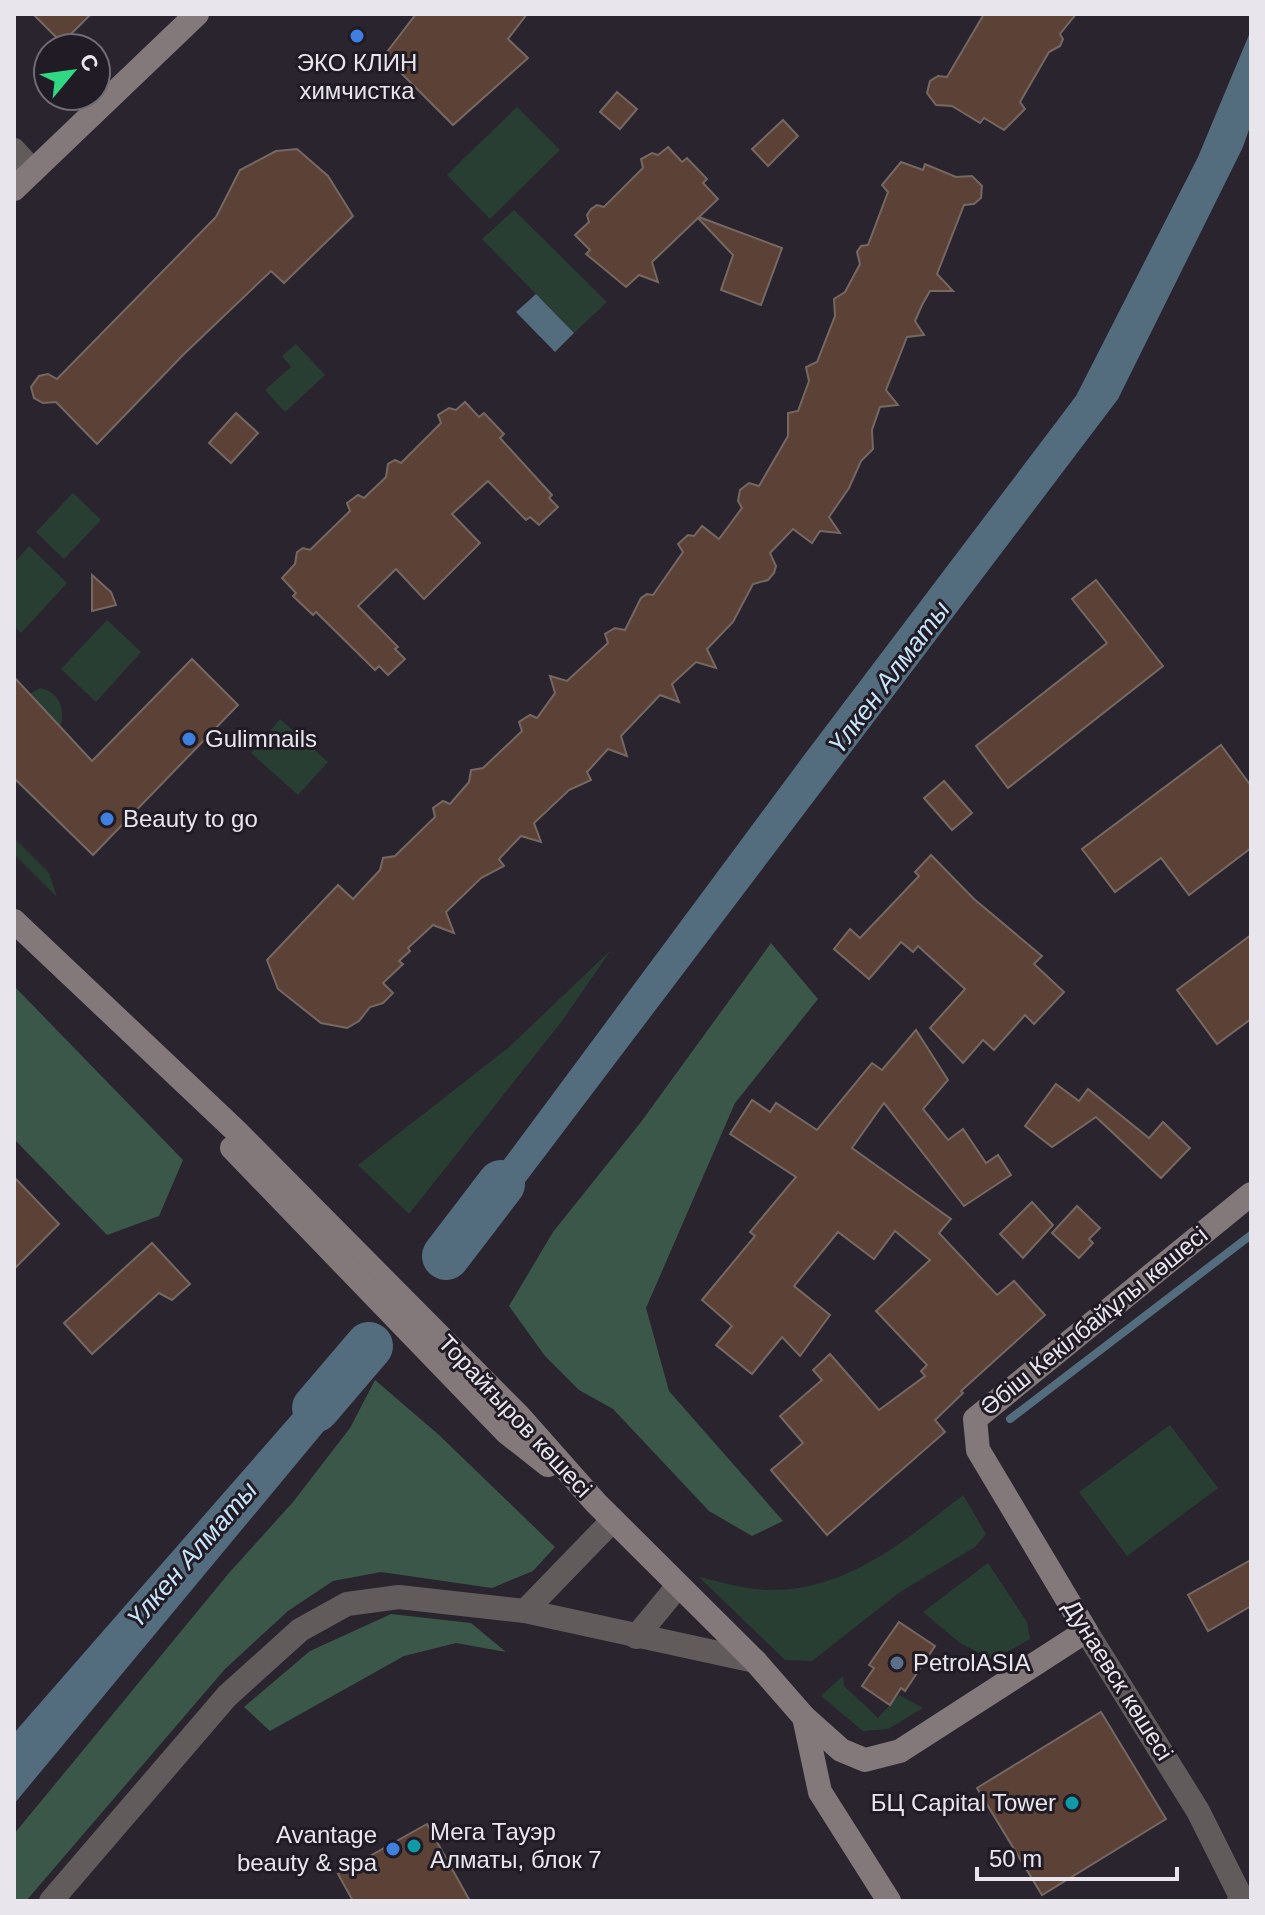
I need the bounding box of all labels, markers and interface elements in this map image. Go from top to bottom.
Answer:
marker: ЭКО КЛИН химчистка [348,27,366,45]
north arrow [32,32,112,112]
place label: ЭКО КЛИН химчистка [297,49,417,104]
text: С [74,50,104,76]
water label: Үлкен Алматы [822,595,956,759]
place label: Gulimnails [205,725,317,752]
marker: Gulimnails [180,730,198,748]
place label: Beauty to go [123,805,258,832]
marker: Beauty to go [98,810,116,828]
street label: Әбіш Кекілбайұлы көшесі [975,1221,1212,1420]
street label: Торайғыров көшесі [433,1329,598,1502]
water label: Үлкен Алматы [121,1475,263,1633]
street label: Дунаевск көшесі [1058,1594,1179,1765]
place label: PetrolASIA [913,1649,1030,1676]
marker: PetrolASIA [888,1654,906,1672]
place label: БЦ Capital Tower [871,1789,1056,1816]
marker: БЦ Capital Tower [1063,1794,1081,1812]
place label: Мега Тауэр Алматы, блок 7 [430,1818,602,1873]
place label: Avantage beauty & spa [237,1821,378,1876]
scale bar [977,1831,1177,1881]
marker: Мега Тауэр Алматы, блок 7 [405,1837,423,1855]
marker: Avantage beauty & spa [384,1840,402,1858]
text: 50 m [989,1845,1042,1872]

